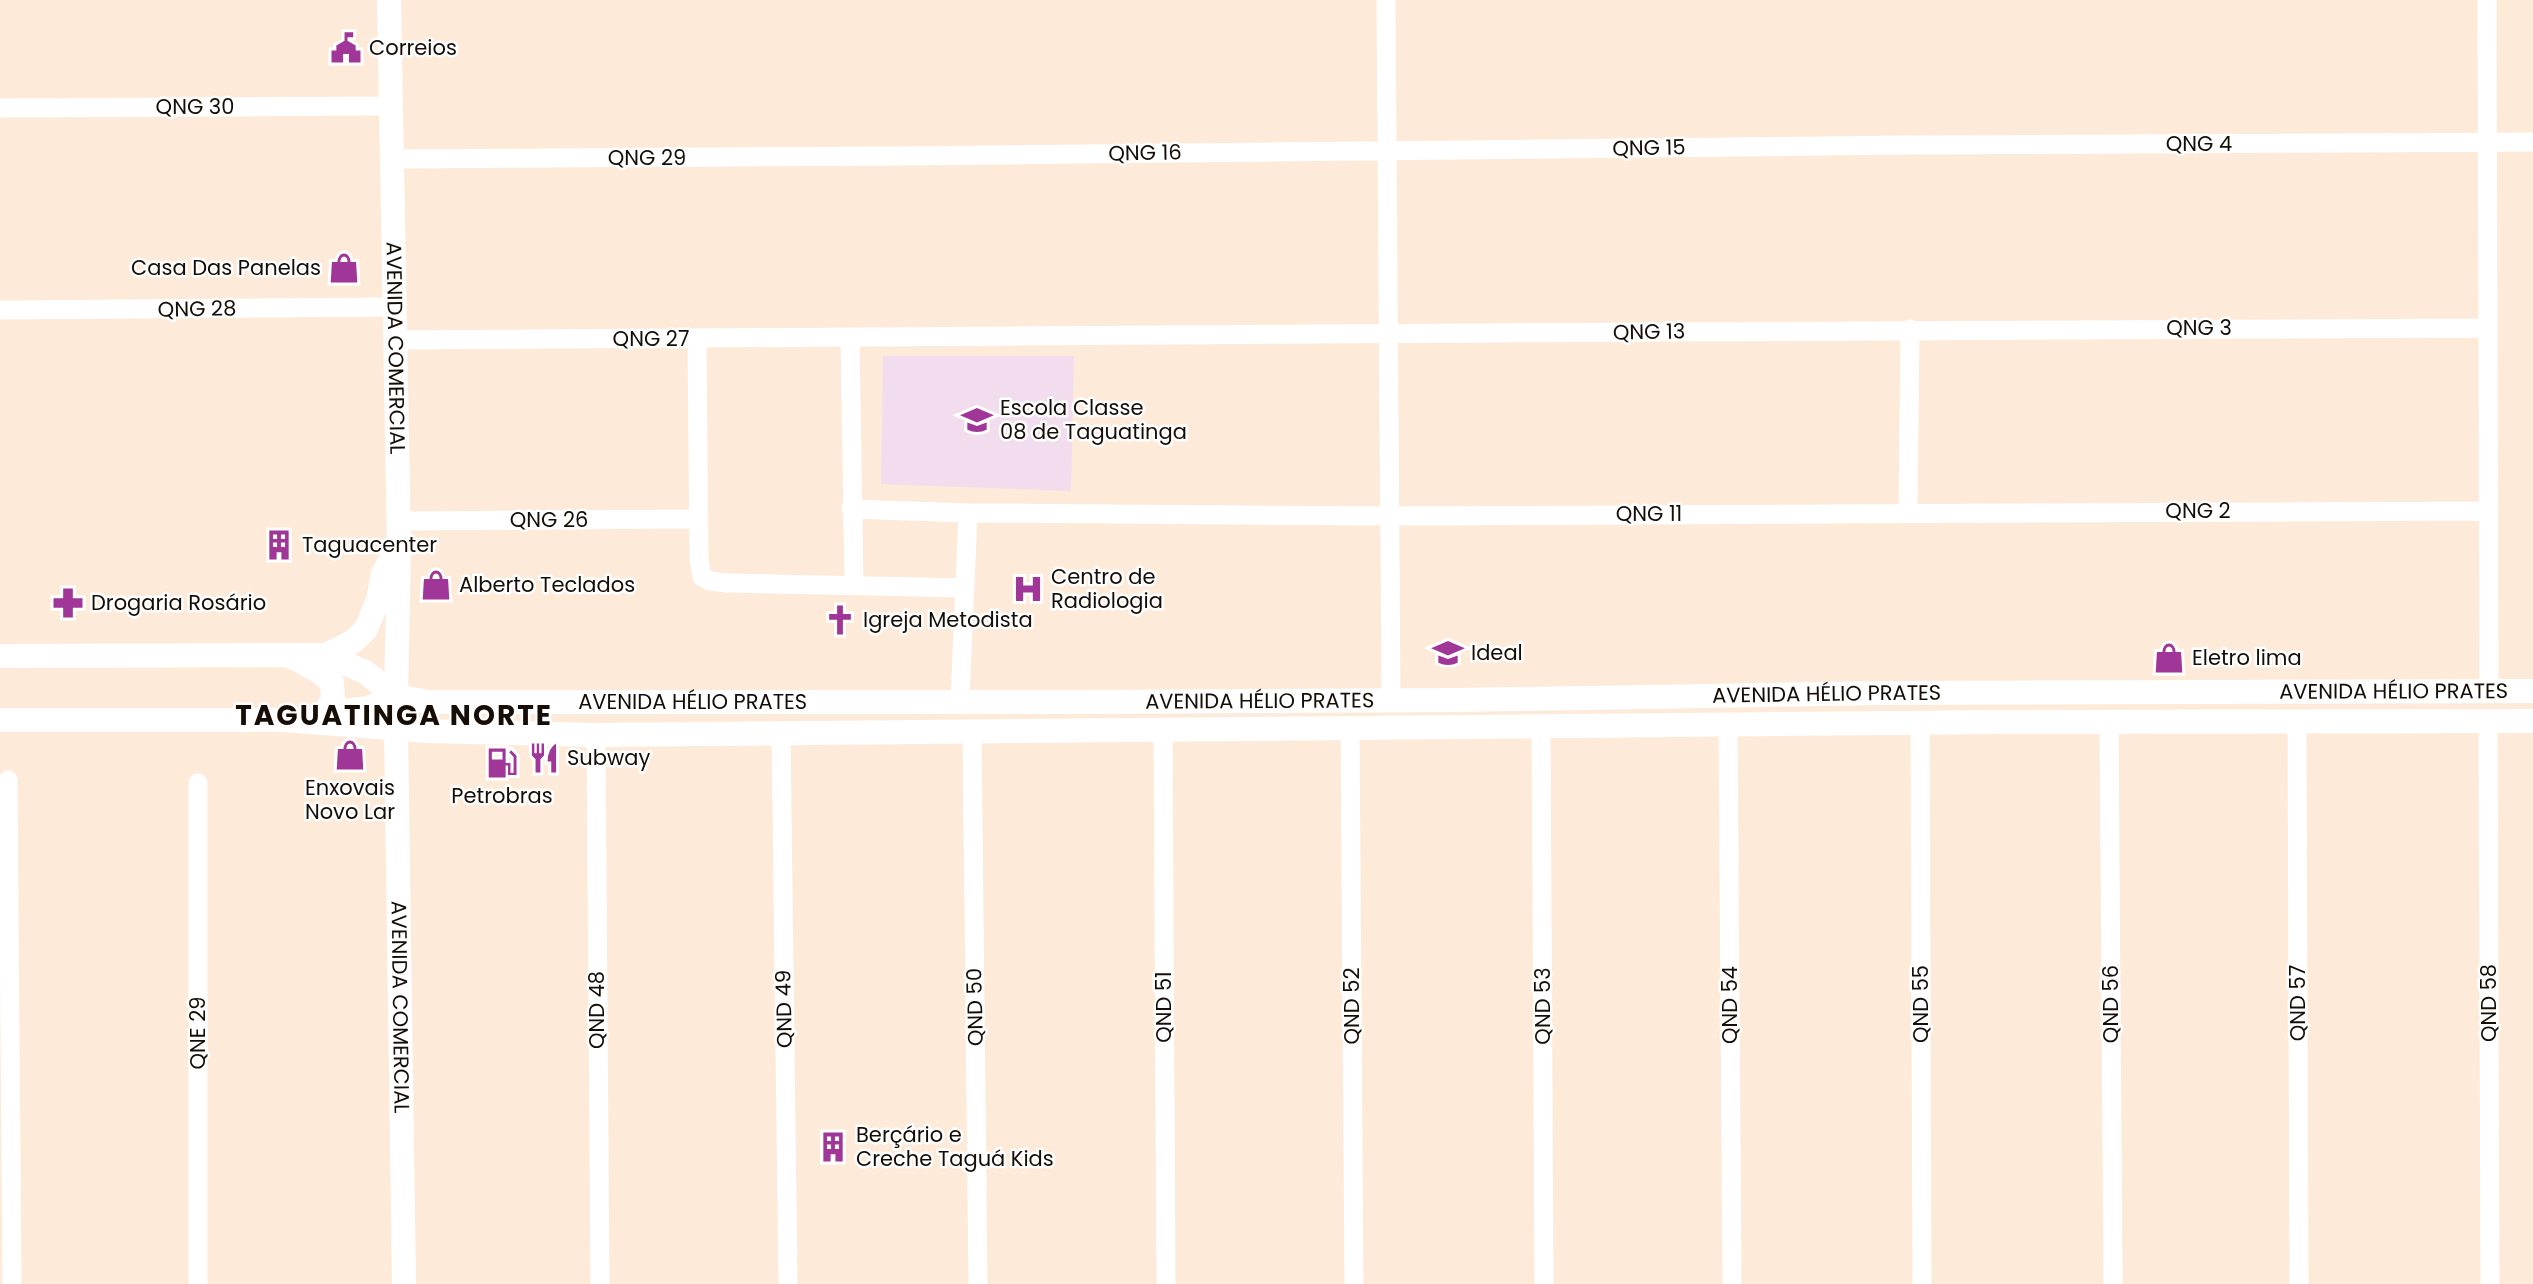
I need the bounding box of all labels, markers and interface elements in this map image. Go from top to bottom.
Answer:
public building icon: Correios [329,31,363,65]
place label: Correios [369,33,457,62]
street label: QNG 30 [156,92,234,121]
street label: QNG 4 [2166,129,2232,158]
street label: QNG 15 [1612,132,1686,163]
street label: QNG 16 [1108,137,1182,168]
street label: QNG 29 [608,143,686,172]
street label: AVENIDA COMERCIAL [379,241,412,455]
shop icon: Casa Das Panelas [327,251,361,285]
place label: Casa Das Panelas [131,253,321,282]
street label: QNG 28 [157,293,237,324]
street label: QNG 3 [2166,313,2232,342]
street label: QNG 13 [1613,316,1685,347]
street label: QNG 27 [613,324,689,353]
place label: Escola Classe 08 de Taguatinga [1000,393,1187,446]
school or university icon: Escola Classe 08 de Taguatinga [960,403,994,437]
street label: QNG 2 [2165,496,2231,525]
street label: QNG 11 [1616,499,1682,528]
street label: QNG 26 [510,505,588,534]
building icon: Taguacenter [262,528,296,562]
place label: Taguacenter [302,530,437,559]
place label: Centro de Radiologia [1051,562,1163,615]
shop icon: Alberto Teclados [419,568,453,602]
place label: Alberto Teclados [459,570,635,599]
hospital icon: Centro de Radiologia [1011,572,1045,606]
pharmacy icon: Drogaria Rosário [51,586,85,620]
place label: Drogaria Rosário [91,588,266,617]
church icon: Igreja Metodista [823,603,857,637]
place label: Igreja Metodista [863,605,1033,634]
school or university icon: Ideal [1431,636,1465,670]
place label: Ideal [1471,638,1523,667]
shop icon: Eletro lima [2152,641,2186,675]
place label: Eletro lima [2192,643,2302,672]
street label: AVENIDA HÉLIO PRATES [2279,676,2508,706]
street label: AVENIDA HÉLIO PRATES [1712,678,1941,710]
street label: AVENIDA HÉLIO PRATES [1145,685,1374,716]
street label: AVENIDA HÉLIO PRATES [578,687,807,716]
district label: TAGUATINGA NORTE [235,696,553,735]
shop icon: Enxovais Novo Lar [333,738,367,772]
restaurant icon: Subway [527,741,561,775]
place label: Subway [567,743,650,772]
fuel station icon: Petrobras [485,746,519,780]
place label: Enxovais Novo Lar [305,773,395,826]
place label: Petrobras [451,781,553,810]
street label: AVENIDA COMERCIAL [384,900,417,1114]
street label: QND 58 [2474,964,2503,1042]
street label: QND 55 [1906,965,1935,1043]
street label: QND 56 [2096,965,2125,1043]
street label: QND 57 [2283,965,2312,1041]
street label: QND 54 [1715,966,1744,1044]
street label: QND 52 [1337,967,1366,1045]
street label: QND 53 [1528,967,1557,1045]
street label: QND 50 [959,968,990,1046]
street label: QND 49 [768,970,799,1048]
street label: QND 48 [582,971,611,1049]
street label: QND 51 [1149,971,1178,1043]
street label: QNE 29 [183,997,212,1070]
place label: Berçário e Creche Taguá Kids [856,1120,1054,1173]
building icon: Berçário e Creche Taguá Kids [816,1130,850,1164]

